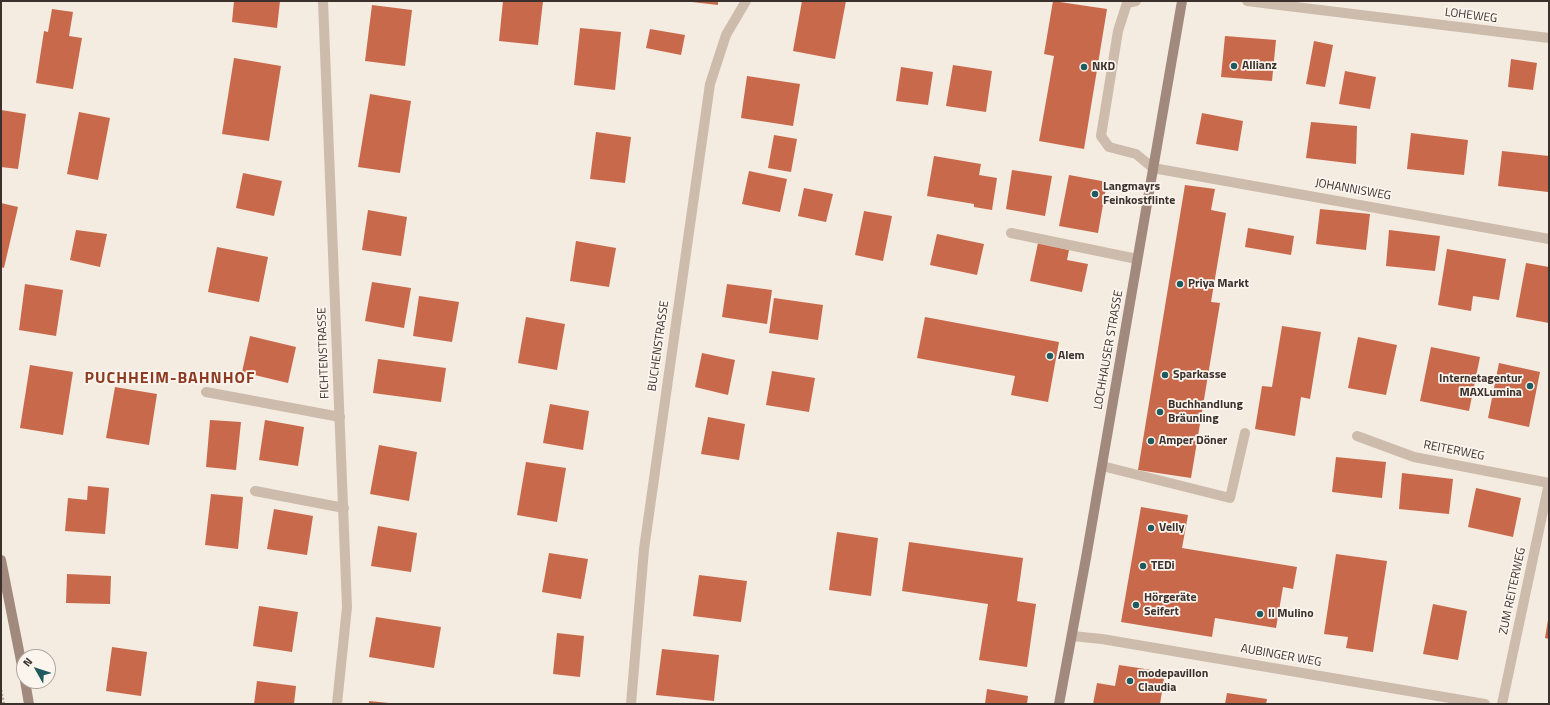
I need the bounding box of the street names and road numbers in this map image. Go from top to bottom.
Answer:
street label: LOHEWEG [1444,6,1498,26]
street label: JOHANNISWEG [1314,176,1392,204]
street label: LOCHHAUSER STRASSE [1091,289,1127,411]
street label: BUCHENSTRASSE [646,300,672,392]
street label: FICHTENSTRASSE [315,307,333,399]
street label: REITERWEG [1422,438,1486,464]
street label: ZUM REITERWEG [1497,546,1529,636]
street label: AUBINGER WEG [1239,642,1323,670]

